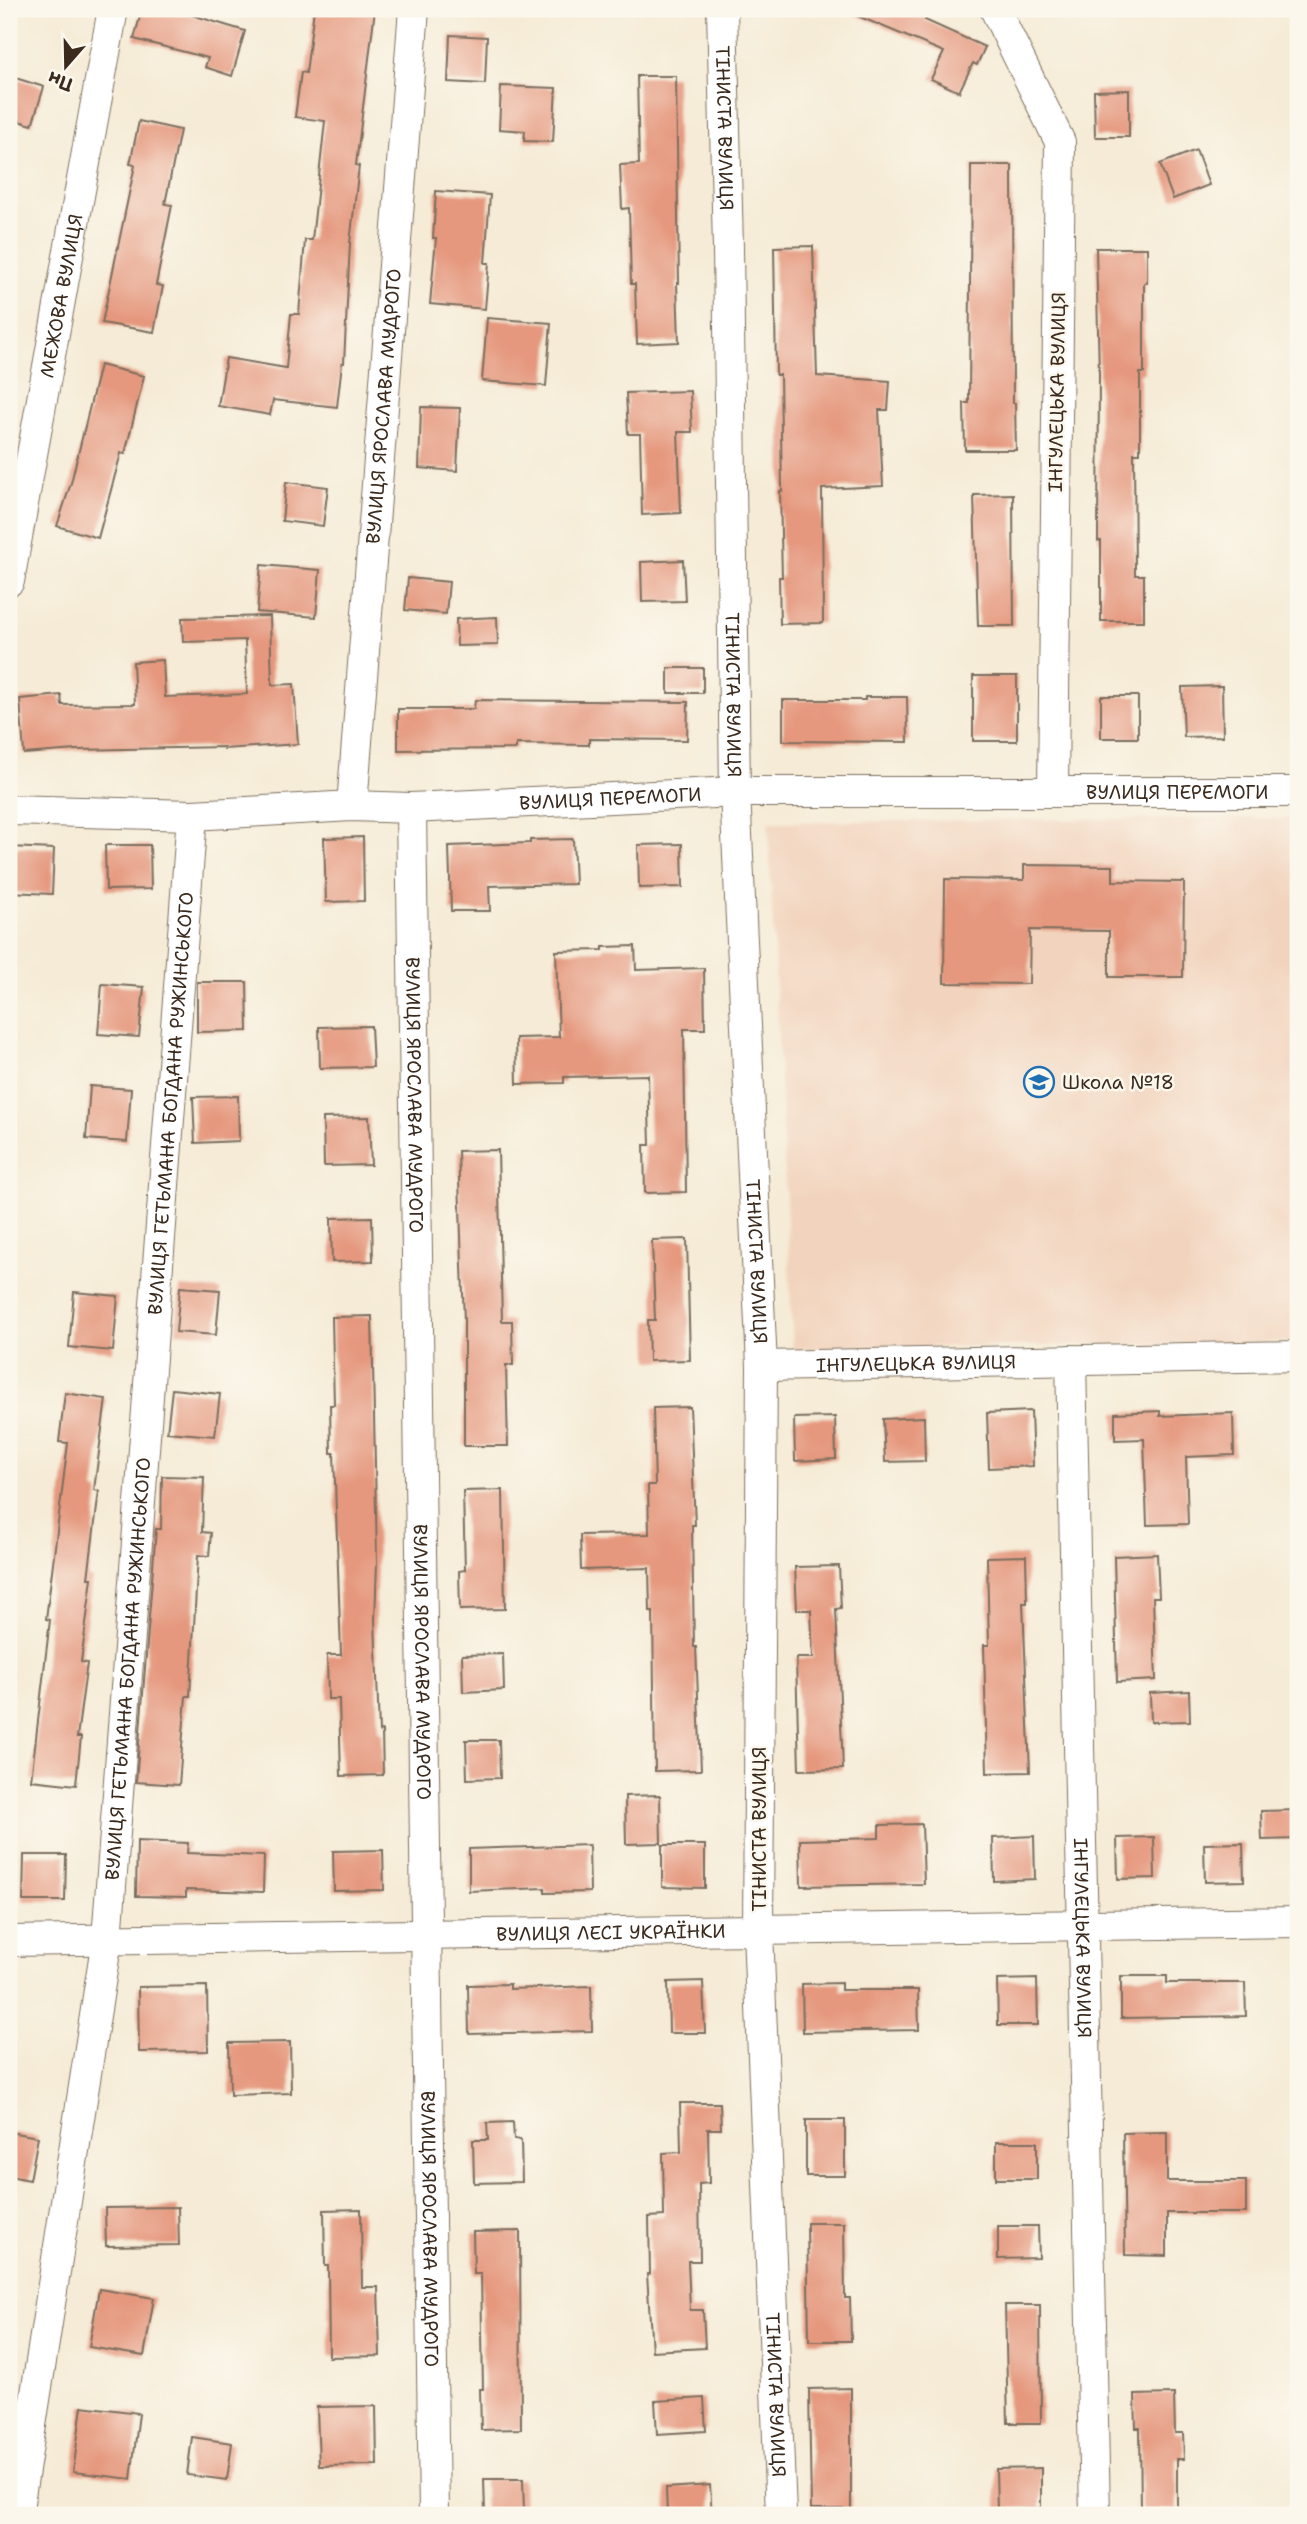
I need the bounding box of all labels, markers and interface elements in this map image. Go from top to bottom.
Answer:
north arrow [32,32,102,102]
street label: ТІНИСТА ВУЛИЦЯ [710,45,740,211]
text: Пн [44,65,76,98]
street label: МЕЖОВА ВУЛИЦЯ [34,212,88,380]
street label: ВУЛИЦЯ ЯРОСЛАВА МУДРОГО [360,268,406,545]
street label: ІНГУЛЕЦЬКА ВУЛИЦЯ [1043,292,1071,492]
street label: ТІНИСТА ВУЛИЦЯ [720,612,747,777]
street label: ВУЛИЦЯ ПЕРЕМОГИ [1086,780,1268,805]
street label: ВУЛИЦЯ ПЕРЕМОГИ [519,781,702,815]
street label: ВУЛИЦЯ ГЕТЬМАНА БОГДАНА РУЖИНСЬКОГО [142,891,199,1316]
street label: ВУЛИЦЯ ЯРОСЛАВА МУДРОГО [401,957,429,1233]
school or university icon: Школа №18 [1022,1065,1056,1099]
place label: Школа №18 [1062,1070,1174,1095]
street label: ТІНИСТА ВУЛИЦЯ [741,1178,773,1344]
street label: ІНГУЛЕЦЬКА ВУЛИЦЯ [816,1349,1016,1377]
street label: ВУЛИЦЯ ГЕТЬМАНА БОГДАНА РУЖИНСЬКОГО [99,1456,156,1881]
street label: ВУЛИЦЯ ЯРОСЛАВА МУДРОГО [408,1524,437,1800]
street label: ТІНИСТА ВУЛИЦЯ [747,1747,772,1911]
street label: ІНГУЛЕЦЬКА ВУЛИЦЯ [1068,1837,1098,2038]
street label: ВУЛИЦЯ ЛЕСІ УКРАЇНКИ [496,1918,726,1946]
street label: ВУЛИЦЯ ЯРОСЛАВА МУДРОГО [416,2091,445,2367]
street label: ТІНИСТА ВУЛИЦЯ [761,2312,792,2478]

